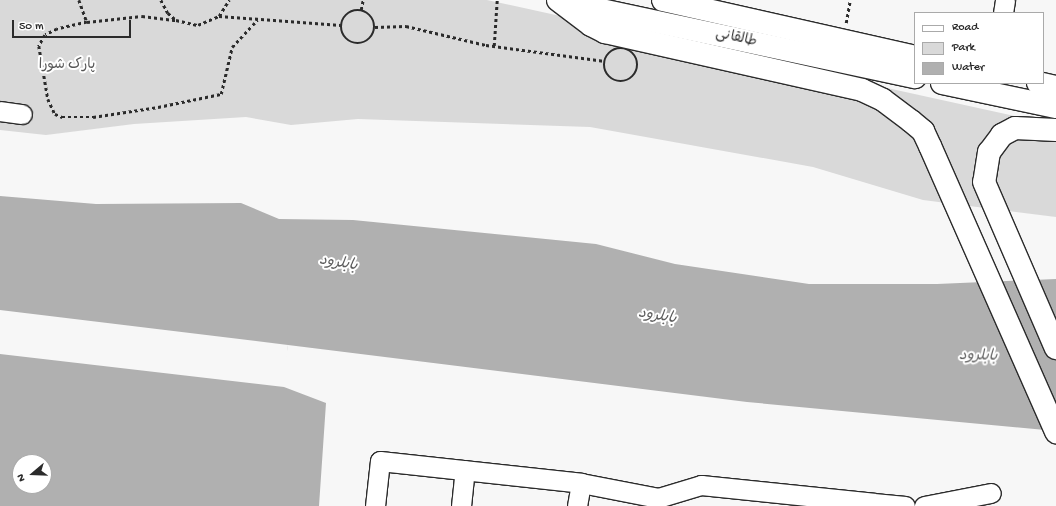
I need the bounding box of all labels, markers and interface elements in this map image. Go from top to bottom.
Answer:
scale bar [14,12,133,38]
legend [914,12,1044,84]
text: 50 m [19,20,44,34]
text: Road [952,21,978,35]
street label: طالقانی [714,26,758,52]
text: Park [952,41,975,55]
park label: پارک شورا [39,58,95,74]
text: Water [952,61,984,75]
water label: بابلرود [318,252,358,276]
water label: بابلرود [637,305,677,329]
water label: بابلرود [959,348,997,366]
north arrow [12,454,52,494]
text: N [15,472,28,483]

